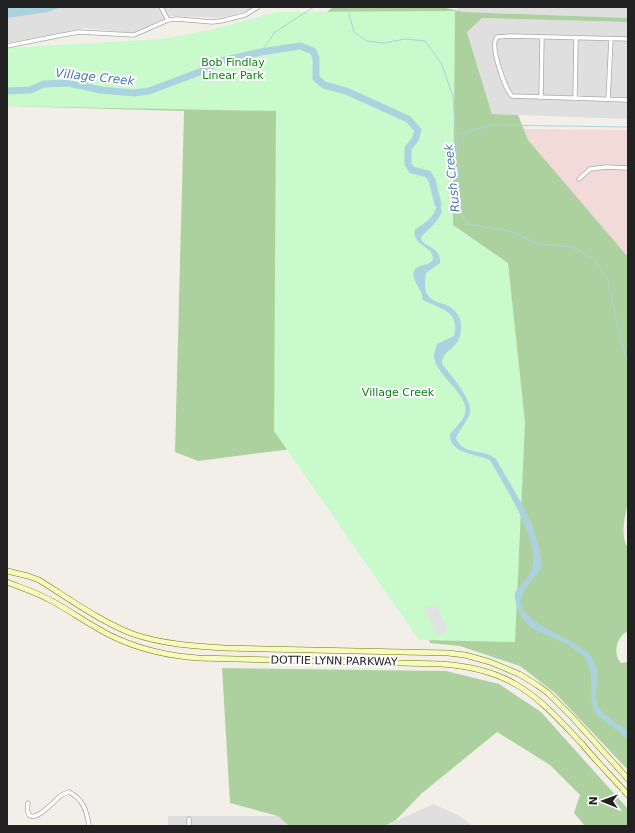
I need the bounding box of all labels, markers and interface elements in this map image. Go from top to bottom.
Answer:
park label: Bob Findlay Linear Park [201,56,265,82]
water label: Village Creek [55,66,136,88]
water label: Rush Creek [441,142,463,213]
park label: Village Creek [362,386,435,399]
street label: DOTTIE LYNN PARKWAY [270,653,398,669]
north arrow [583,781,623,821]
text: N [587,796,600,806]

